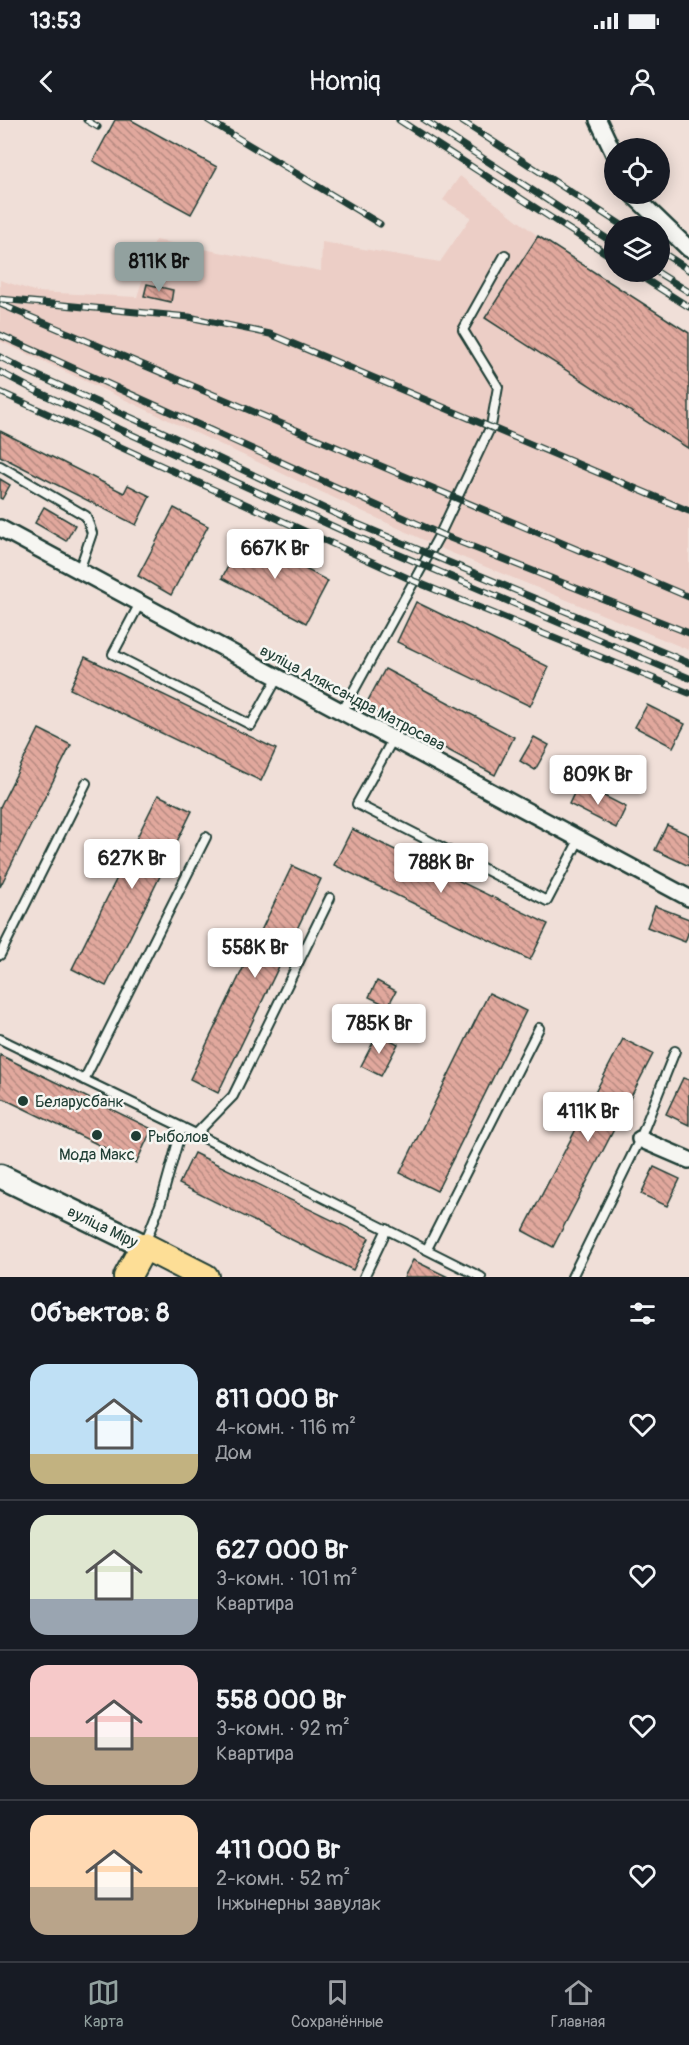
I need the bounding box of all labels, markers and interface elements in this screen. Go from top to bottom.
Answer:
text: 13:53 [30,7,81,35]
icon: back [30,65,63,98]
text: Homiq [308,65,381,98]
icon: person [626,65,659,98]
map controls [604,138,670,282]
button: locate [604,138,670,204]
button: layers [604,216,670,282]
pin: 811K Br [104,242,214,293]
text: 811K Br [129,249,189,274]
pin: 667K Br [220,529,330,580]
text: 667K Br [241,536,309,561]
street label: вуліца Аляксандра Матросава [256,640,449,755]
pin: 809K Br [543,755,653,806]
text: 809K Br [564,762,632,787]
pin: 627K Br [77,839,187,890]
pin: 788K Br [386,843,496,894]
text: 627K Br [98,846,166,871]
text: 788K Br [408,850,474,875]
pin: 558K Br [200,928,310,979]
text: 558K Br [222,935,288,960]
pin: 785K Br [324,1004,434,1055]
text: 785K Br [346,1011,412,1036]
place label: Беларусбанк [35,1092,124,1112]
pin: 411K Br [533,1092,643,1143]
marker: Беларусбанк [16,1094,30,1108]
text: 411K Br [557,1099,619,1124]
place label: Рыболов [148,1127,209,1147]
marker: Мода Макс [90,1128,104,1142]
marker: Рыболов [129,1129,143,1143]
place label: Мода Макс [59,1145,135,1165]
street label: вуліца Міру [64,1201,141,1253]
text: Объектов: 8 [30,1297,169,1329]
icon: filters [626,1297,659,1330]
text: 811 000 Br [216,1383,338,1415]
icon: home [78,1388,150,1460]
icon: heart [626,1408,659,1441]
text: 4-комн. · 116 m² [216,1415,356,1440]
text: Дом [216,1440,252,1465]
text: 627 000 Br [216,1534,348,1566]
icon: home [78,1539,150,1611]
icon: heart [626,1559,659,1592]
text: 3-комн. · 101 m² [216,1566,358,1591]
text: Квартира [216,1591,294,1616]
text: 558 000 Br [216,1684,346,1716]
icon: home [78,1689,150,1761]
icon: heart [626,1709,659,1742]
text: 3-комн. · 92 m² [216,1716,350,1741]
text: Квартира [216,1741,294,1766]
text: 411 000 Br [216,1834,340,1866]
icon: home [78,1839,150,1911]
icon: heart [626,1859,659,1892]
text: 2-комн. · 52 m² [216,1866,350,1891]
text: Інжынерны завулак [216,1891,381,1916]
tab: Карта [84,1976,123,2032]
tab: Сохранённые [291,1976,383,2032]
tab: Главная [551,1976,605,2032]

